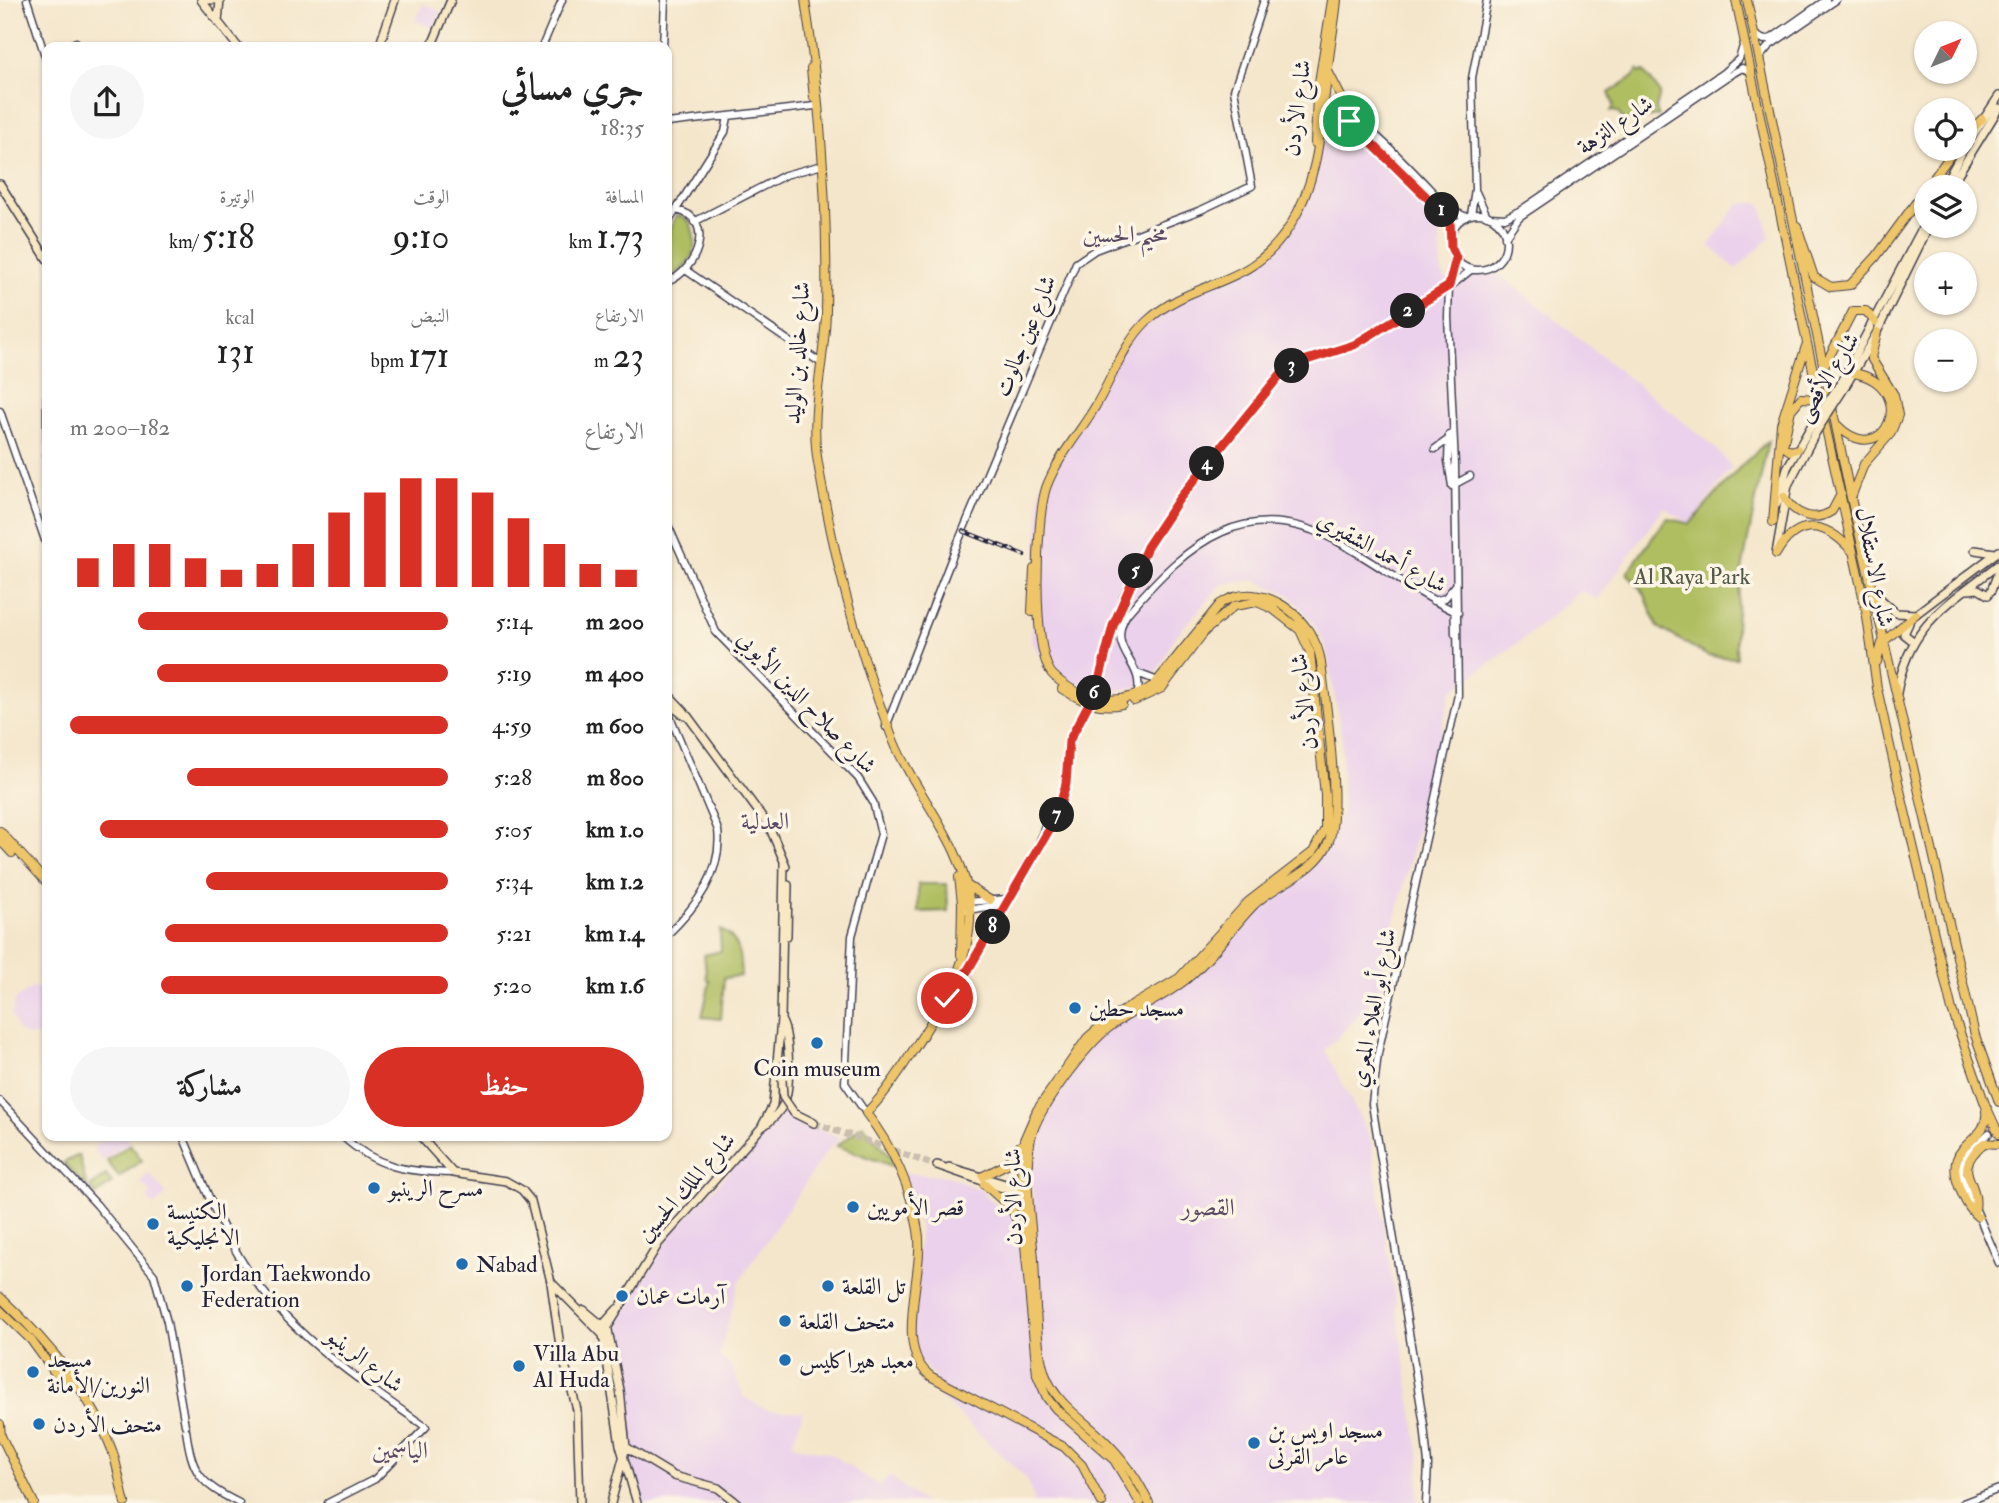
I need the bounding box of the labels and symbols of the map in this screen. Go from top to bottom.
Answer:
north arrow [1914,21,1978,84]
street label: شارع الأردن [1275,58,1322,159]
street label: شارع النزهة [1571,89,1661,165]
pin [1319,91,1379,151]
pin: 1 [1424,192,1460,228]
district label: مخيم الحسين [1082,219,1168,258]
street label: شارع عين جالوت [987,271,1067,403]
street label: شارع خالد بن الوليد [778,281,821,426]
pin: 2 [1390,294,1426,328]
street label: شارع الأقصى [1787,326,1870,430]
pin: 3 [1274,348,1310,384]
pin: 4 [1190,447,1224,482]
street label: شارع أحمد الشقيري [1310,503,1453,604]
street label: شارع الاستقلال [1844,505,1901,630]
pin: 5 [1118,554,1154,588]
park label: Al Raya Park [1632,562,1751,591]
street label: شارع صلاح الدين الأيوبي [727,623,884,784]
street label: شارع الأردن [1282,651,1329,752]
pin: 6 [1076,676,1112,710]
pin: 7 [1040,798,1074,832]
district label: العدلية [741,806,789,837]
pin: 8 [976,909,1010,944]
street label: شارع أبو العلاء المعري [1341,926,1408,1091]
pin [917,968,977,1028]
place label: مسجد حطين [1089,994,1184,1023]
marker: مسجد حطين [1067,1000,1083,1016]
marker: Coin museum [809,1035,825,1051]
place label: Coin museum [753,1054,881,1083]
street label: شارع الملك الحسين [630,1126,745,1251]
street label: شارع الأردن [996,1148,1033,1246]
place label: مسرح الرينبو [386,1174,483,1209]
marker: مسرح الرينبو [366,1180,382,1196]
place label: قصر الأمويين [867,1191,964,1223]
district label: القصور [1179,1192,1235,1223]
place label: الكنيسة الانجليكية [167,1197,240,1252]
marker: قصر الأمويين [845,1199,861,1215]
marker: الكنيسة الانجليكية [145,1216,161,1232]
place label: Nabad [476,1250,538,1279]
marker: Nabad [454,1256,470,1272]
place label: Jordan Taekwondo Federation [200,1259,371,1314]
place label: تل القلعة [842,1272,906,1303]
marker: Jordan Taekwondo Federation [179,1278,195,1294]
marker: تل القلعة [820,1278,836,1294]
place label: آرمات عمان [636,1282,728,1311]
marker: آرمات عمان [614,1288,630,1304]
place label: متحف القلعة [799,1307,895,1336]
marker: متحف القلعة [777,1313,793,1329]
street label: شارع الرينبو [316,1320,409,1403]
place label: Villa Abu Al Huda [532,1339,619,1394]
place label: مسجد النورين/الأمانة [47,1345,150,1400]
place label: معبد هيراكليس [799,1346,914,1376]
marker: معبد هيراكليس [777,1352,793,1368]
marker: Villa Abu Al Huda [511,1358,527,1374]
marker: مسجد النورين/الأمانة [25,1364,41,1380]
place label: متحف الأردن [53,1408,162,1439]
marker: متحف الأردن [31,1416,47,1432]
place label: مسجد اويس بن عامر القرنى [1268,1416,1383,1472]
district label: الياسمين [372,1435,428,1466]
marker: مسجد اويس بن عامر القرنى [1246,1435,1262,1451]

